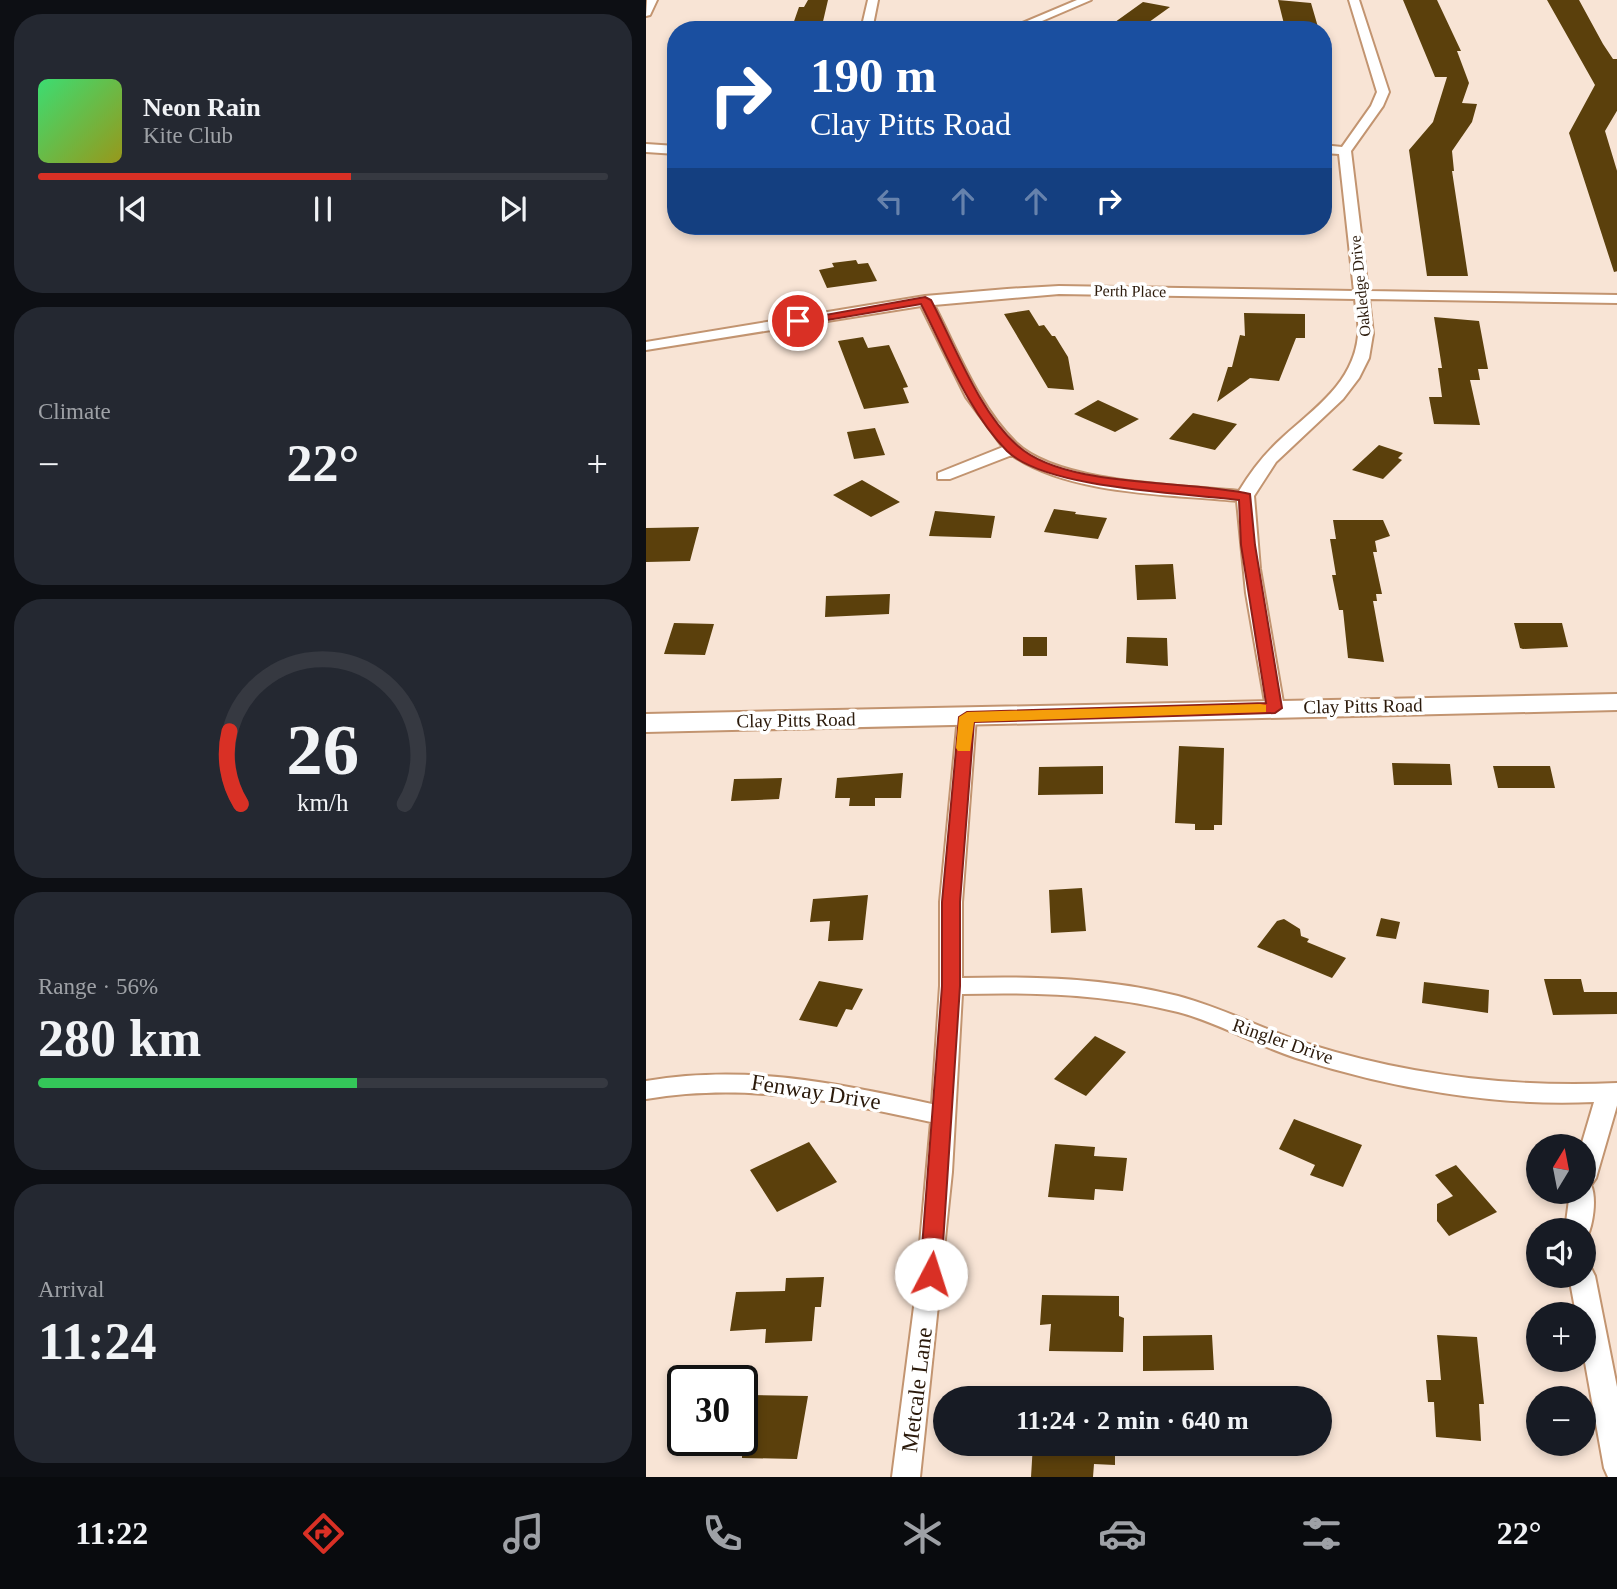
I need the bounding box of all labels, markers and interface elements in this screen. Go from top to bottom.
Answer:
text: 190 m [810,48,937,103]
icon: right [695,49,786,140]
text: Neon Rain [143,93,261,122]
text: Clay Pitts Road [810,106,1011,142]
text: Kite Club [143,123,233,148]
icon: left [871,182,909,220]
icon: ahead [944,182,982,220]
icon: ahead [1017,182,1055,220]
icon: right [1090,182,1128,220]
icon: previous [114,190,152,228]
icon: pause [304,190,342,228]
icon: next [494,190,532,228]
street label: Oakledge Drive [1346,234,1375,337]
street label: Perth Place [1094,282,1166,300]
pin [768,291,828,351]
icon: arrive [779,302,817,340]
text: Climate [38,399,111,424]
text: 22° [287,435,359,492]
text: − [38,443,59,485]
text: + [587,443,608,485]
street label: Clay Pitts Road [1303,694,1423,718]
street label: Clay Pitts Road [736,708,856,732]
text: 26 [287,710,359,791]
text: km/h [297,789,349,816]
text: Range · 56% [38,974,158,999]
text: 280 km [38,1010,201,1067]
street label: Ringler Drive [1230,1014,1336,1068]
street label: Fenway Drive [749,1069,883,1115]
north arrow [1526,1134,1596,1204]
map controls [1526,1134,1596,1456]
button: sound [1526,1218,1596,1288]
position arrow [894,1237,968,1311]
text: Arrival [38,1277,104,1302]
button: + [1526,1302,1596,1372]
text: 11:24 [38,1313,156,1370]
street label: Metcale Lane [897,1326,937,1454]
speed limit sign: 30 [667,1365,758,1456]
button: − [1526,1386,1596,1456]
text: 11:24 · 2 min · 640 m [1016,1406,1249,1435]
icon: directions [299,1509,348,1558]
icon: music [499,1509,548,1558]
icon: phone [698,1509,747,1558]
icon: climate [898,1509,947,1558]
icon: car [1098,1509,1147,1558]
icon: filters [1297,1509,1346,1558]
text: 11:22 [75,1515,148,1551]
text: 22° [1497,1515,1542,1551]

